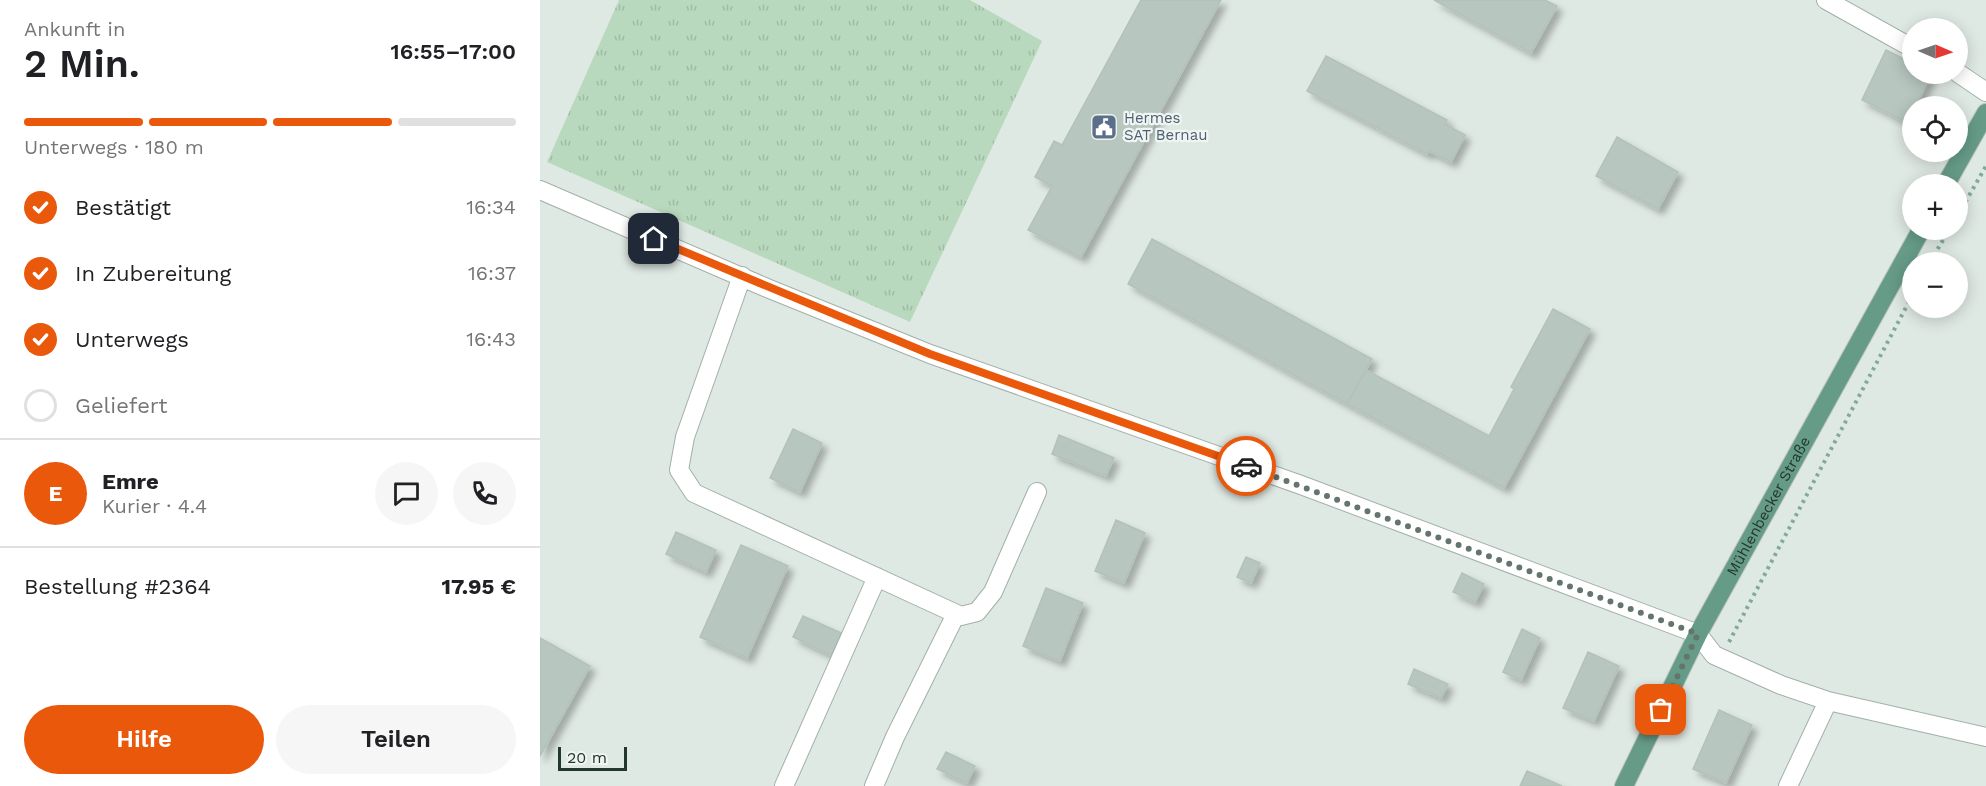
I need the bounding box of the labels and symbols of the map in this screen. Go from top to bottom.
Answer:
north arrow [1902,18,1968,84]
place label: Hermes SAT Bernau [1124,109,1207,144]
public building icon: Hermes SAT Bernau [1089,112,1119,142]
pin [628,213,679,264]
street label: Mühlenbecker Straße [1723,433,1814,579]
courier [1216,436,1276,496]
pin [1635,684,1686,735]
scale bar [558,744,627,772]

